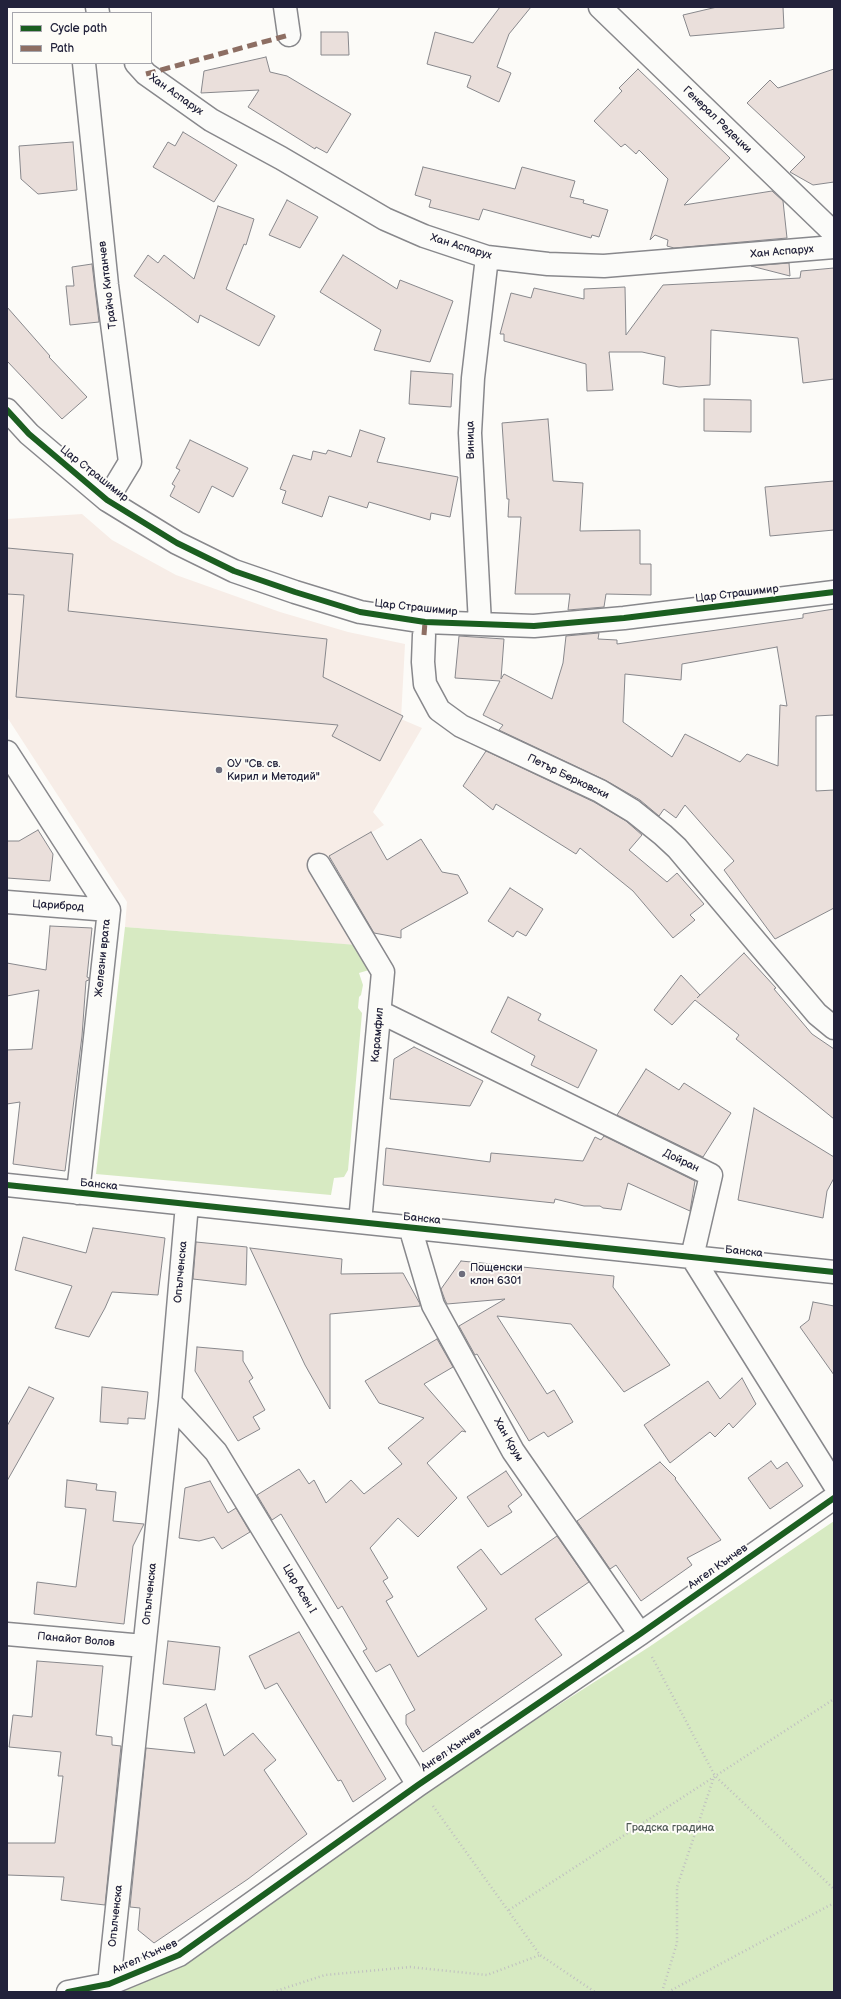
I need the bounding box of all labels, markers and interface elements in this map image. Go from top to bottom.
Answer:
legend [12,12,152,64]
text: Cycle path [50,21,107,36]
text: Path [50,41,74,56]
street label: Хан Аспарух [146,71,206,119]
street label: Генерал Редецки [680,84,754,156]
street label: Хан Аспарух [429,231,493,263]
street label: Трайчо Китанчев [96,240,120,330]
street label: Хан Аспарух [750,243,814,261]
street label: Виница [464,421,478,459]
street label: Цар Страшимир [57,443,131,505]
street label: Цар Страшимир [695,582,779,606]
street label: Цар Страшимир [374,597,458,619]
street label: Петър Берковски [525,751,611,803]
place label: ОУ "Св. св. Кирил и Методий" [227,757,320,783]
marker: ОУ "Св. св. Кирил и Методий" [214,765,224,775]
street label: Цариброд [32,898,84,914]
street label: Железни врата [92,918,114,998]
street label: Карамфил [369,1007,387,1063]
street label: Дойран [661,1147,701,1175]
street label: Банска [79,1176,119,1194]
street label: Банска [402,1210,442,1228]
street label: Опълченска [172,1240,190,1304]
street label: Банска [724,1243,764,1261]
place label: Пощенски клон 6301 [470,1261,523,1287]
marker: Пощенски клон 6301 [457,1269,467,1279]
street label: Хан Крум [490,1416,526,1464]
street label: Ангел Кънчев [686,1542,750,1592]
street label: Опълченска [140,1562,160,1626]
street label: Цар Асен I [279,1562,319,1616]
street label: Панайот Волов [37,1630,115,1650]
street label: Ангел Кънчев [418,1725,484,1775]
park label: Градска градина [626,1821,714,1835]
street label: Опълченска [106,1884,126,1948]
street label: Ангел Кънчев [111,1937,179,1977]

